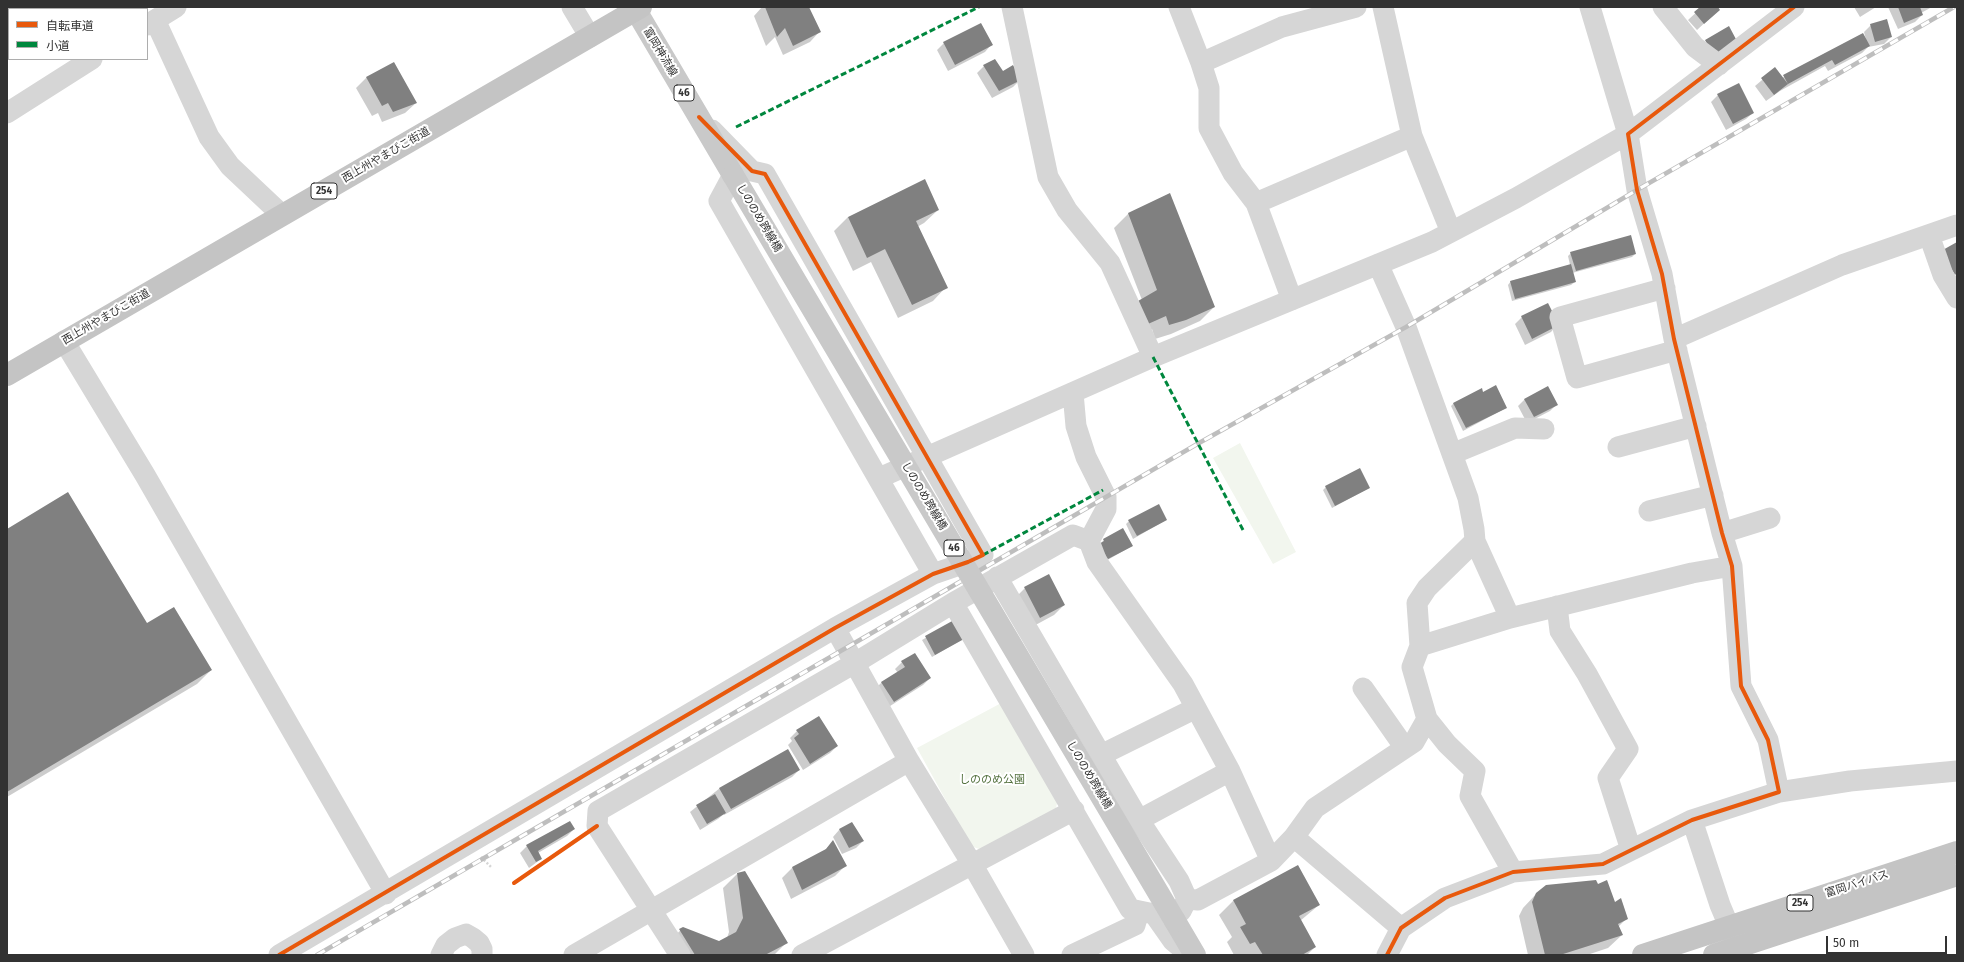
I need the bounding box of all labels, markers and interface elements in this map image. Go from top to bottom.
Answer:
legend [8,8,148,60]
text: 自転車道 [46,19,94,33]
street label: 富岡神流線 [640,25,680,79]
text: 小道 [46,39,70,53]
road number: 46 [674,85,694,101]
street label: 西上州やまびこ街道 [340,125,432,185]
street label: しののめ跨線橋 [734,182,784,254]
road number: 254 [311,183,337,199]
street label: 西上州やまびこ街道 [60,287,152,347]
street label: しののめ跨線橋 [899,460,949,532]
road number: 46 [944,540,964,556]
street label: しののめ跨線橋 [1064,739,1114,811]
park label: しののめ公園 [959,773,1025,787]
street label: 富岡バイパス [1824,868,1890,900]
road number: 254 [1787,895,1813,911]
scale bar [1828,928,1949,954]
text: 50 m [1833,936,1859,950]

